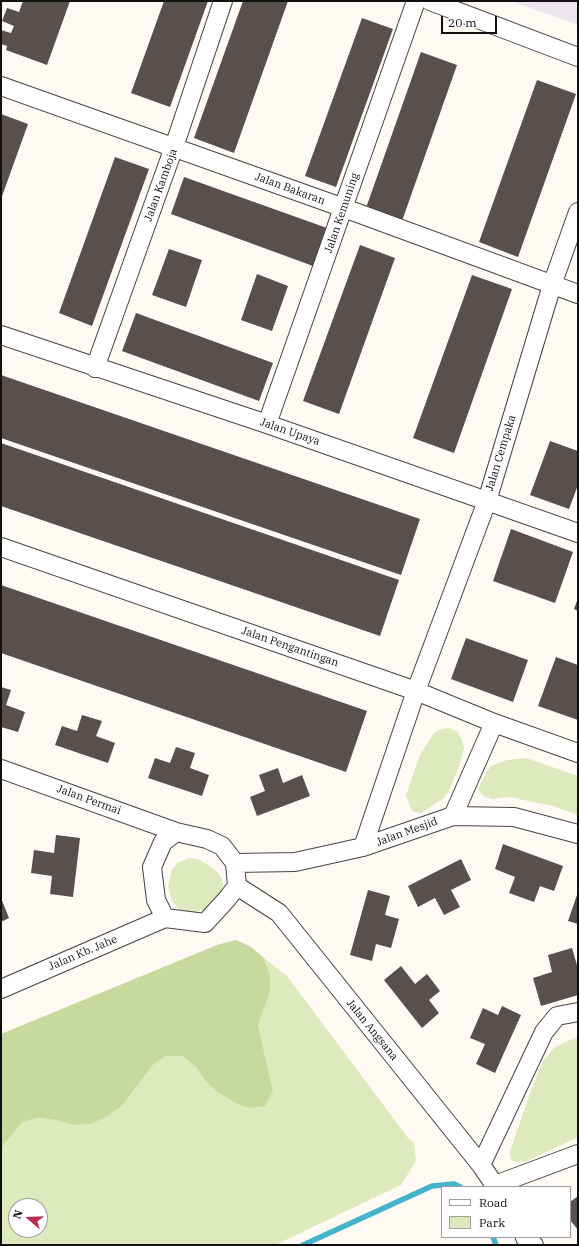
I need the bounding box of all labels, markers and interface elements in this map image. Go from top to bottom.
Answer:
scale bar [443,8,499,34]
text: 20 m [448,15,477,30]
street label: Jalan Kamboja [142,147,180,223]
street label: Jalan Bakaran [253,170,327,208]
street label: Jalan Kemuning [322,171,362,255]
street label: Jalan Cempaka [483,414,519,492]
street label: Jalan Upaya [258,416,322,448]
street label: Jalan Pengantingan [240,624,340,670]
street label: Jalan Permai [55,782,123,818]
street label: Jalan Mesjid [375,815,439,849]
street label: Jalan Kb. Jahe [47,933,119,973]
street label: Jalan Angsana [343,997,401,1063]
legend [441,1186,571,1238]
text: Road [479,1195,508,1210]
north arrow [8,1198,48,1238]
text: N [10,1208,26,1221]
text: Park [479,1215,505,1230]

